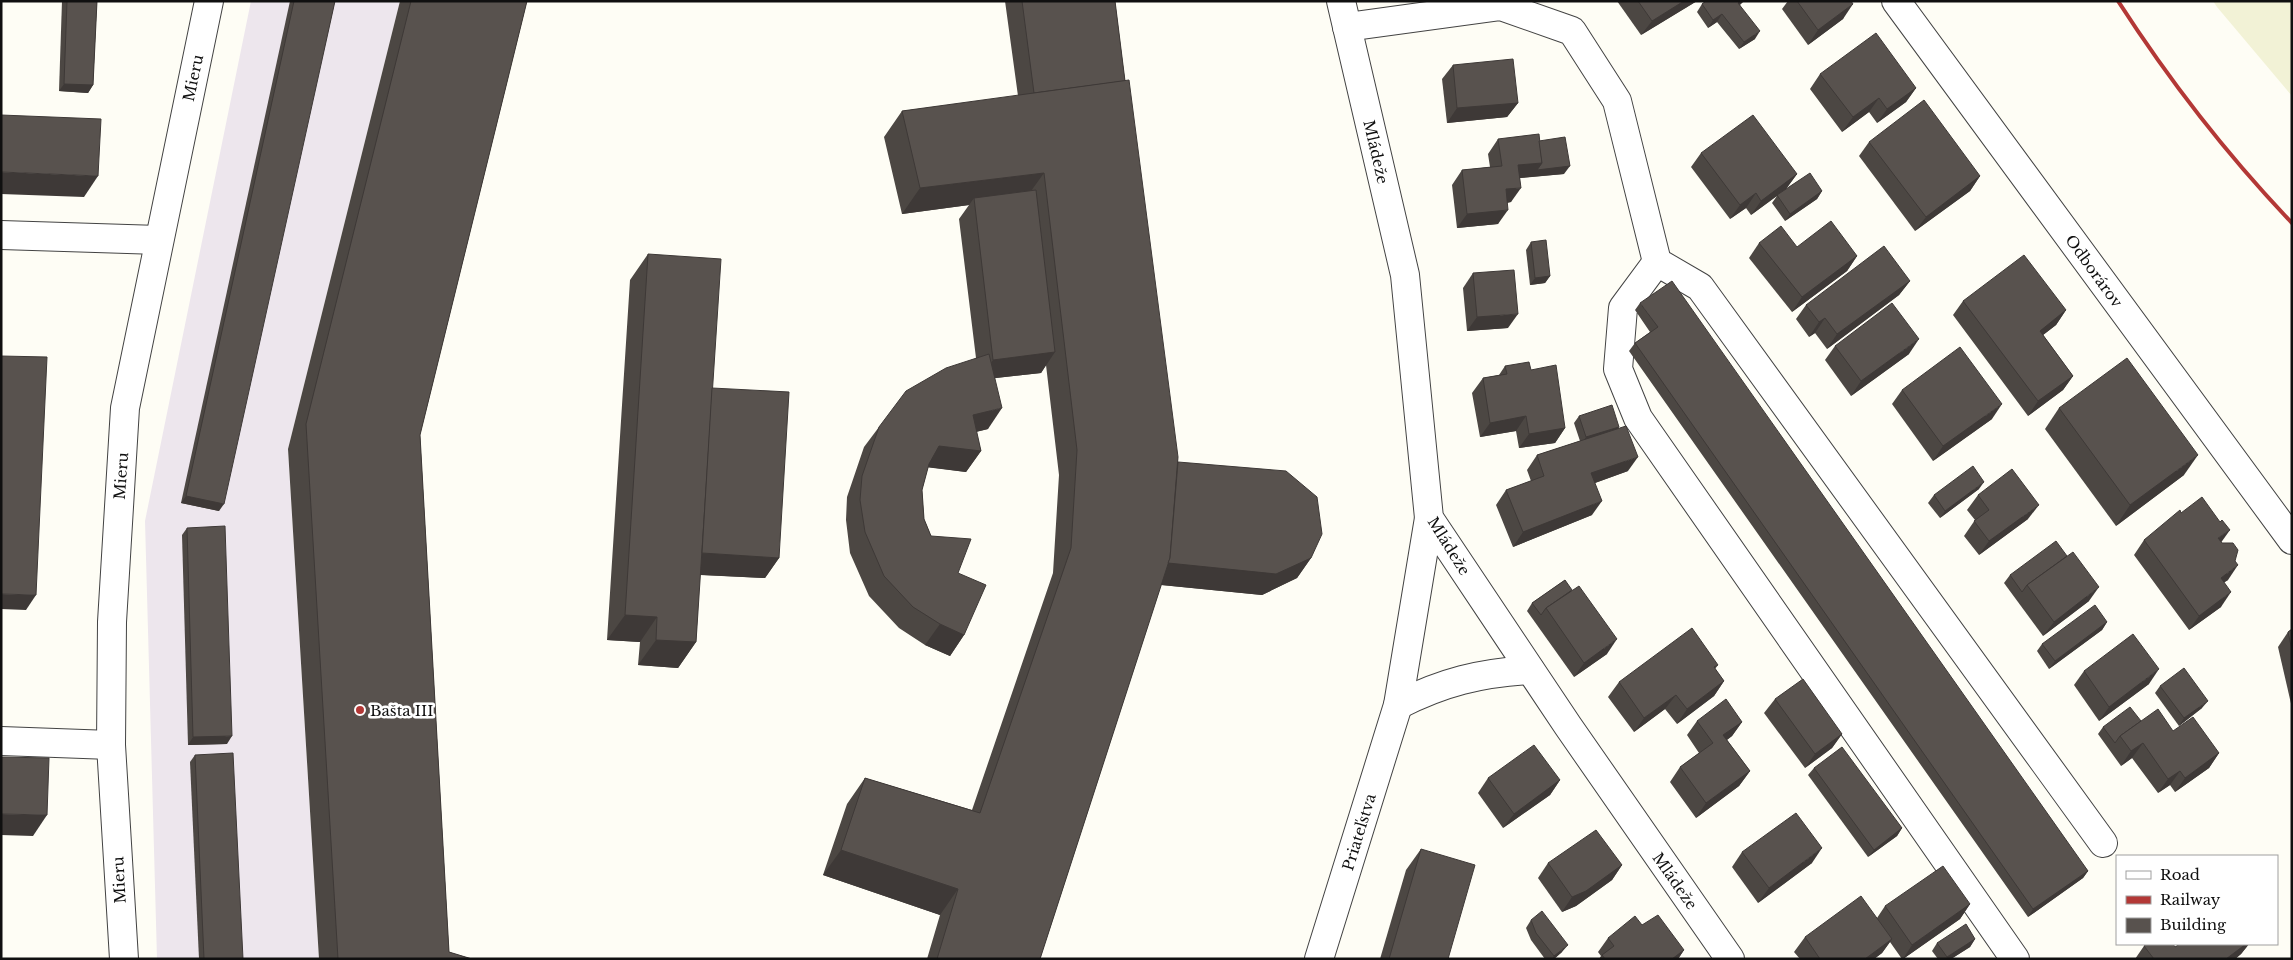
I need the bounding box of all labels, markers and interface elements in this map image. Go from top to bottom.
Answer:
street label: Mieru [179,53,207,103]
street label: Mládeže [1359,118,1393,186]
street label: Odborárov [2061,231,2127,311]
street label: Mieru [110,452,132,500]
street label: Mládeže [1424,513,1474,579]
place label: Bašta III [370,701,433,720]
marker: Bašta III [354,704,366,716]
street label: Priateľstva [1338,790,1380,873]
street label: Mládeže [1649,849,1701,913]
legend [2116,855,2278,945]
street label: Mieru [108,856,130,904]
text: Road [2160,865,2200,884]
text: Railway [2160,890,2221,909]
text: Building [2160,915,2227,934]

